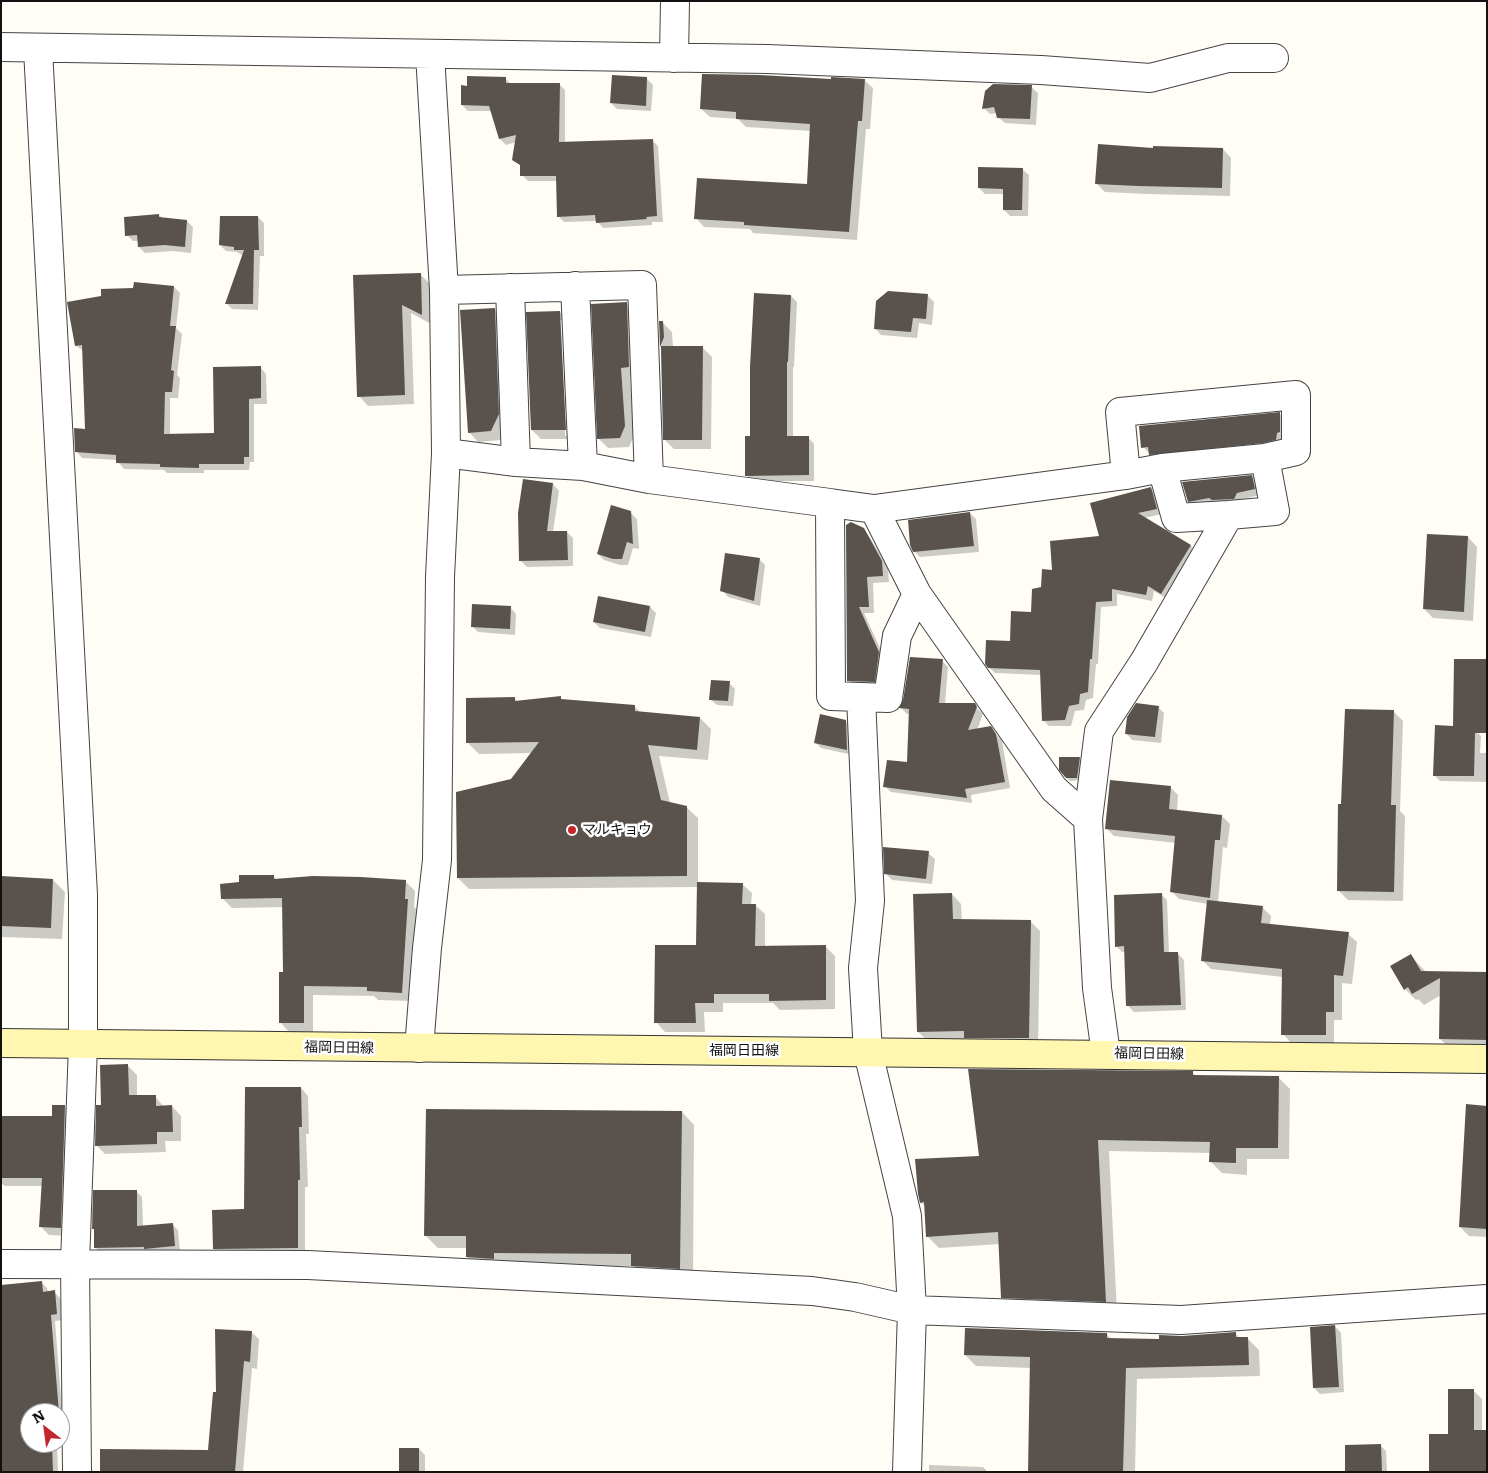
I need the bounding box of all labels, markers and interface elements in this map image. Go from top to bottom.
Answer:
place label: マルキョウ [582,822,652,838]
marker: マルキョウ [566,824,578,836]
street label: 福岡日田線 [304,1039,374,1057]
street label: 福岡日田線 [709,1043,779,1059]
street label: 福岡日田線 [1114,1045,1184,1063]
north arrow [20,1403,70,1453]
text: N [28,1404,48,1427]

